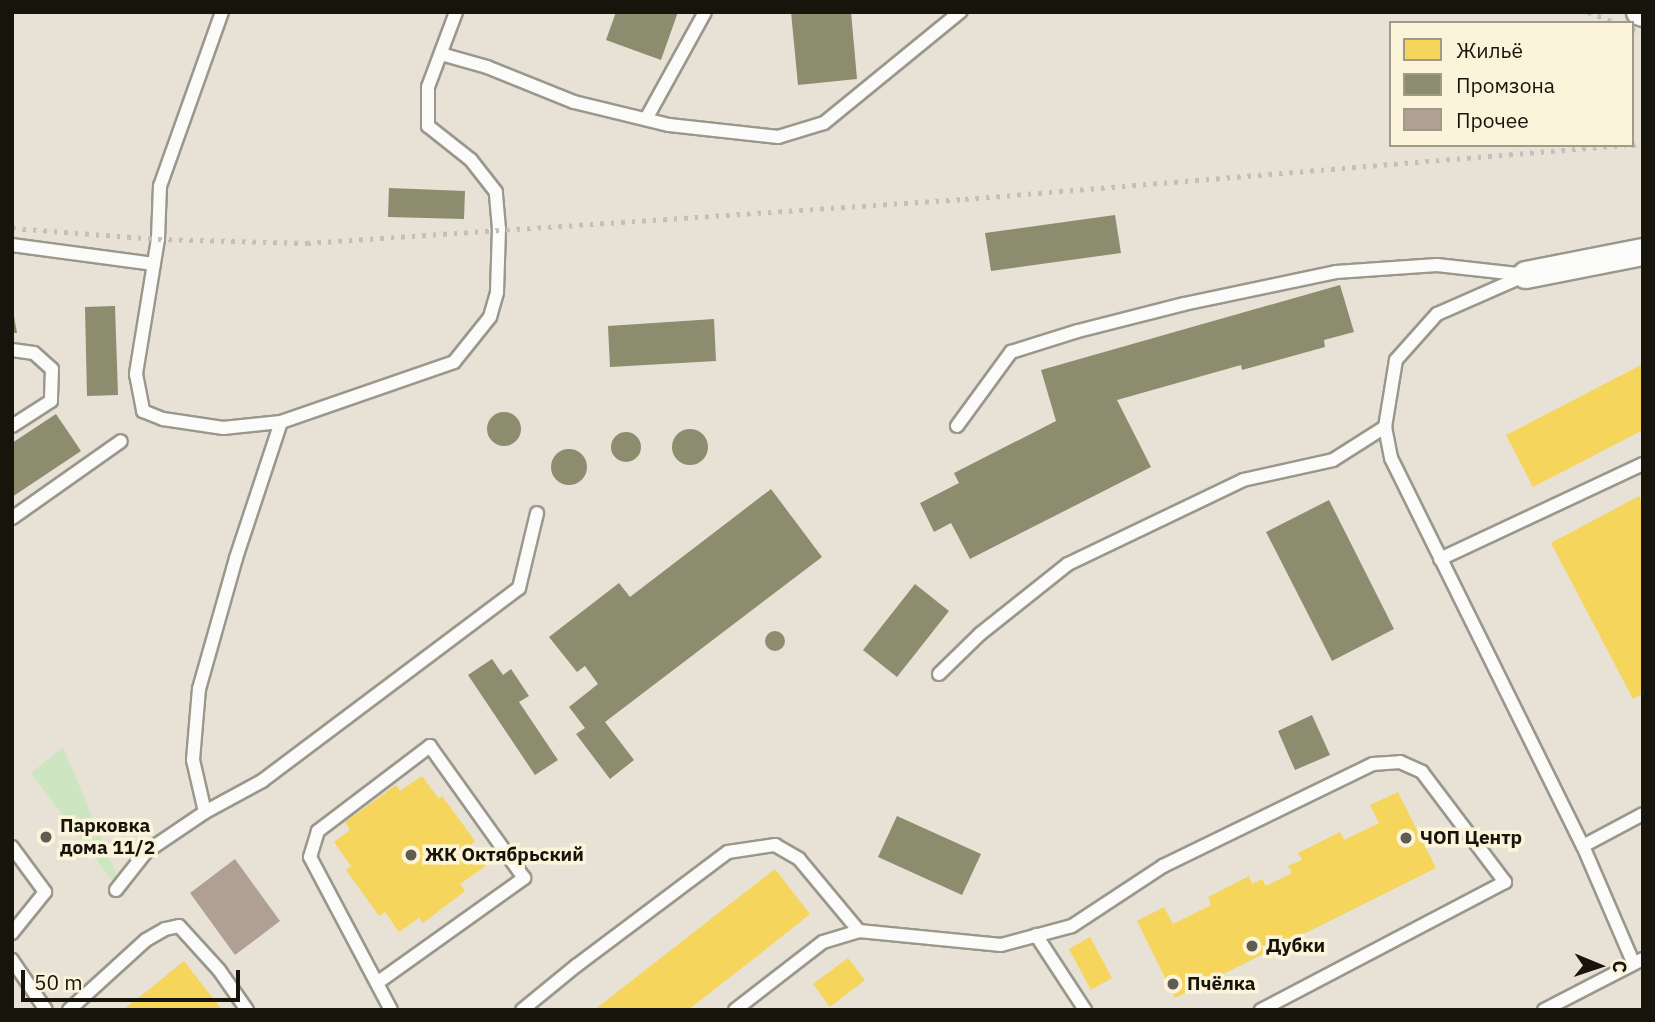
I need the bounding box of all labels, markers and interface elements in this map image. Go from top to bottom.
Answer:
legend [1389,21,1634,147]
text: Жильё [1456,36,1523,64]
text: Промзона [1456,71,1555,99]
text: Прочее [1456,106,1529,134]
place label: Парковка дома 11/2 [60,815,155,859]
place label: ЧОП Центр [1420,827,1522,849]
marker: Парковка дома 11/2 [38,829,54,845]
marker: ЧОП Центр [1398,830,1414,846]
place label: ЖК Октябрьский [425,844,584,866]
marker: ЖК Октябрьский [403,847,419,863]
north arrow [1564,931,1634,1001]
place label: Дубки [1266,935,1325,957]
marker: Дубки [1244,938,1260,954]
scale bar [24,956,243,1000]
text: С [1608,960,1632,973]
text: 50 m [34,968,83,996]
place label: Пчёлка [1187,973,1256,995]
marker: Пчёлка [1165,976,1181,992]

